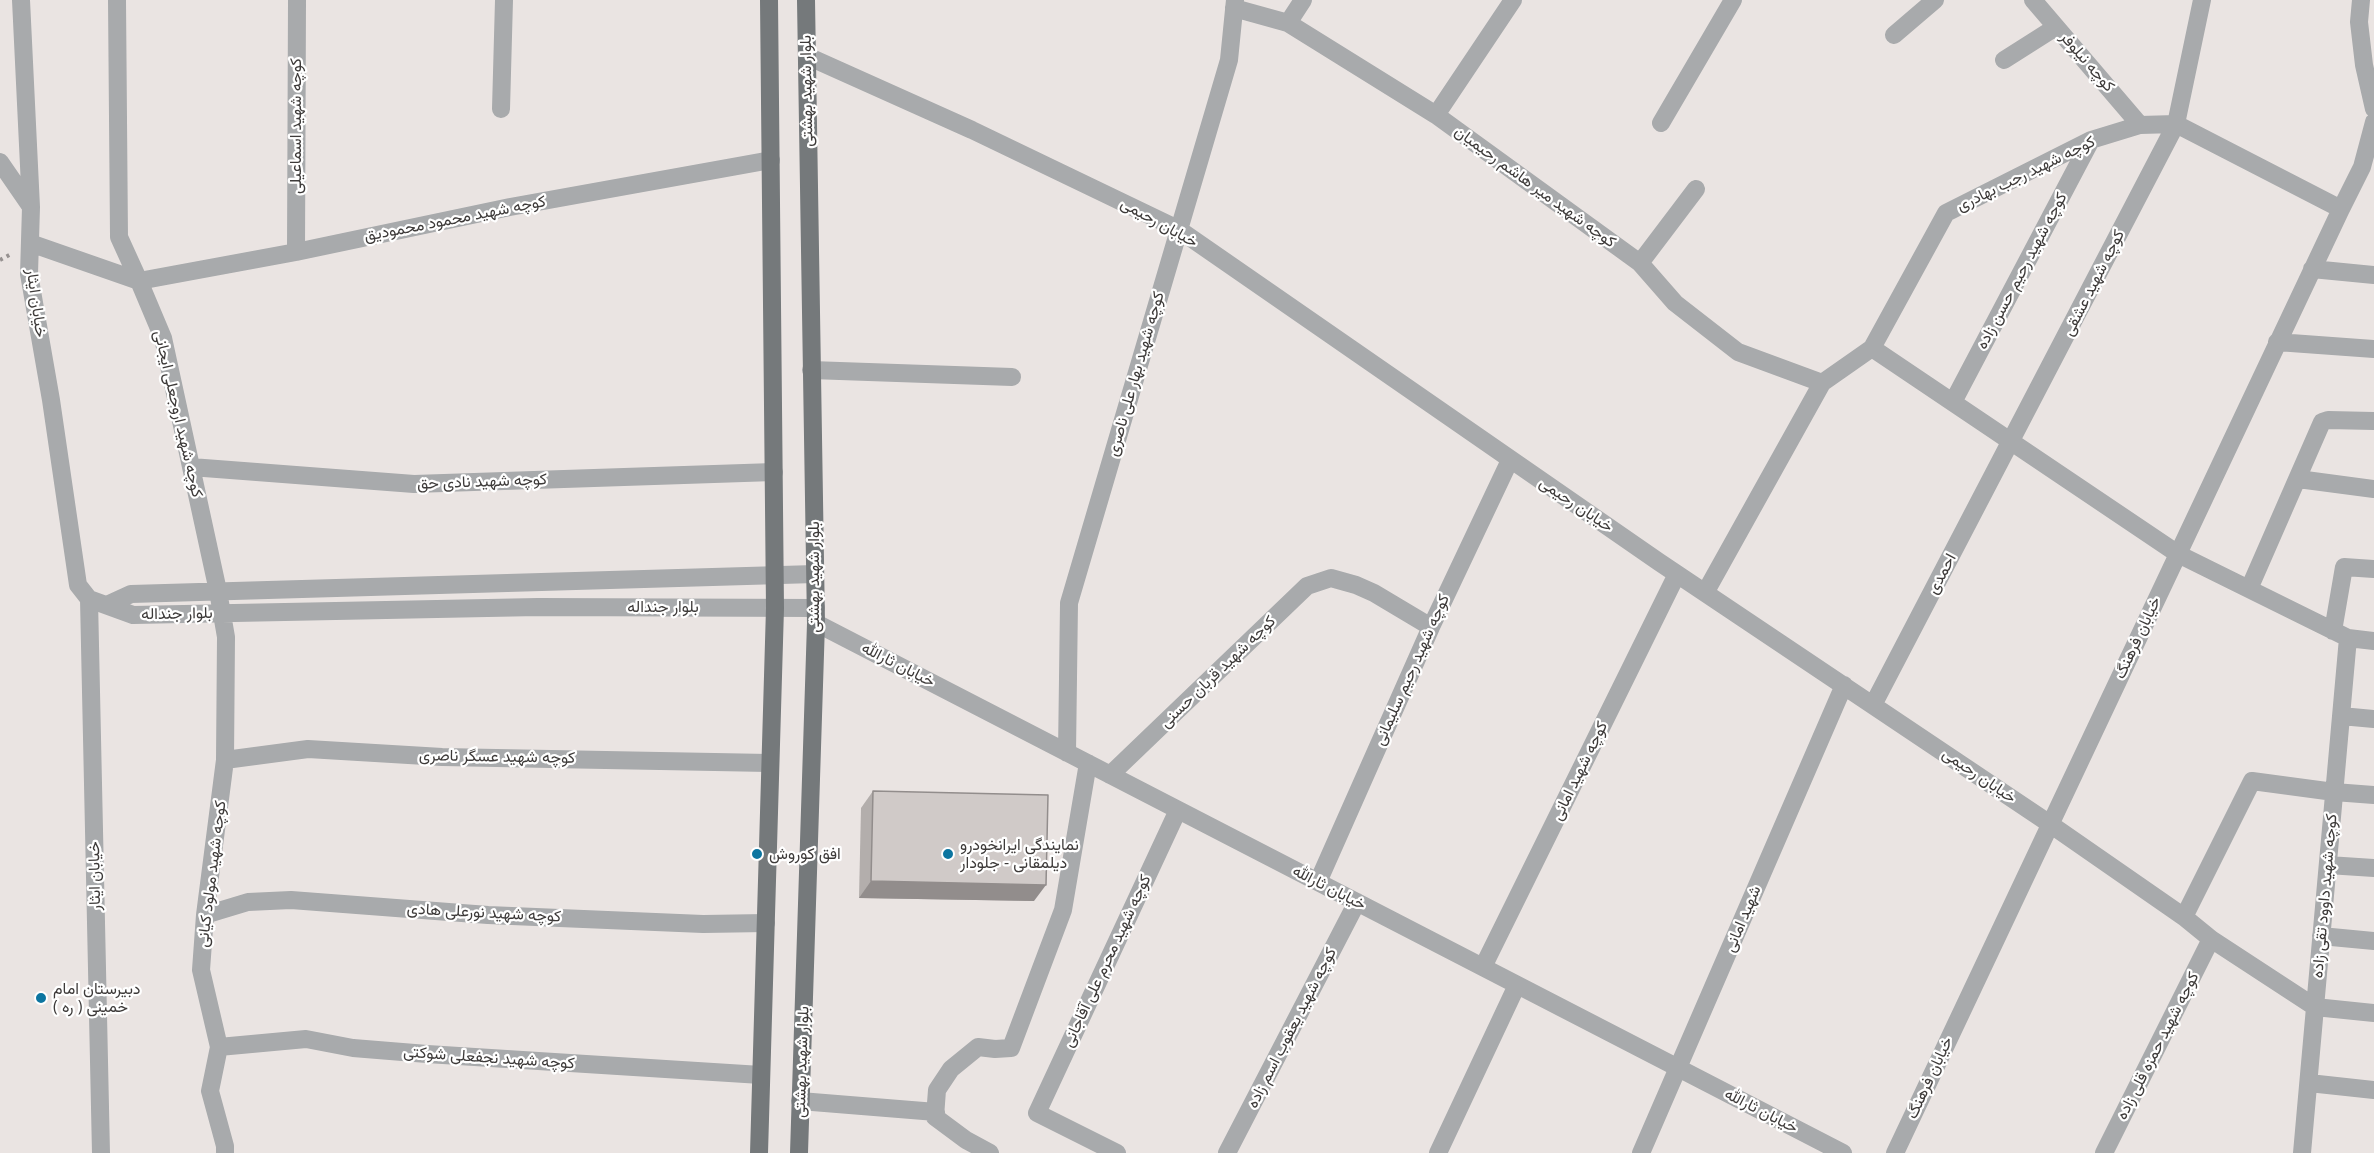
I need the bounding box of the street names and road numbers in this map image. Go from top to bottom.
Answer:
street label: کوچه نیلوفر [2056,28,2118,96]
street label: بلوار شهید بهشتی [796,35,818,147]
street label: کوچه شهید اسماعیلی [286,58,306,194]
street label: کوچه شهید میر هاشم رحیمیان [1451,122,1619,252]
street label: کوچه شهید رجب بهادری [1954,132,2098,216]
street label: کوچه شهید رحیم حسن زاده [1973,189,2071,353]
street label: کوچه شهید محمود محمودیق [363,192,547,246]
street label: خیابان رحیمی [1117,194,1201,252]
street label: کوچه شهید عشقی [2059,227,2129,339]
street label: خیابان ایثار [22,267,50,339]
street label: کوچه شهید بهار علی ناصری [1103,289,1169,459]
street label: کوچه شهید اروجعلی ایجانی [149,329,207,499]
street label: کوچه شهید نادی حق [417,470,547,494]
street label: خیابان رحیمی [1535,473,1617,537]
street label: بلوار شهید بهشتی [804,521,824,633]
street label: احمدی [1923,550,1961,598]
street label: کوچه شهید رحیم سلیمانی [1370,592,1454,748]
street label: خیابان فرهنگ [2111,594,2165,682]
street label: بلوار جنداله [627,597,699,617]
street label: بلوار جنداله [141,604,213,624]
street label: کوچه شهید قربان حسنی [1156,612,1280,732]
street label: خیابان ثارالله [858,638,938,692]
street label: کوچه شهید امانی [1548,718,1612,824]
street label: خیابان رحیمی [1938,744,2020,808]
street label: کوچه شهید عسگر ناصری [419,746,575,768]
street label: کوچه شهید مولود کیانی [193,800,231,948]
street label: کوچه شهید داوود تقی زاده [2308,813,2342,979]
street label: خیابان ایثار [85,841,105,911]
street label: خیابان ثارالله [1289,861,1369,915]
street label: کوچه شهید محرم علی آقاجانی [1059,872,1155,1050]
street label: شهید امانی [1720,883,1766,955]
street label: کوچه شهید نورعلی هادی [406,899,562,927]
street label: کوچه شهید یعقوب اسم زاده [1243,945,1341,1111]
street label: کوچه شهید حمزه قلی زاده [2112,969,2204,1123]
street label: بلوار شهید بهشتی [790,1006,814,1118]
street label: خیابان فرهنگ [1903,1034,1957,1122]
street label: کوچه شهید نجفعلی شوکتی [403,1042,575,1074]
street label: خیابان ثارالله [1721,1084,1801,1138]

